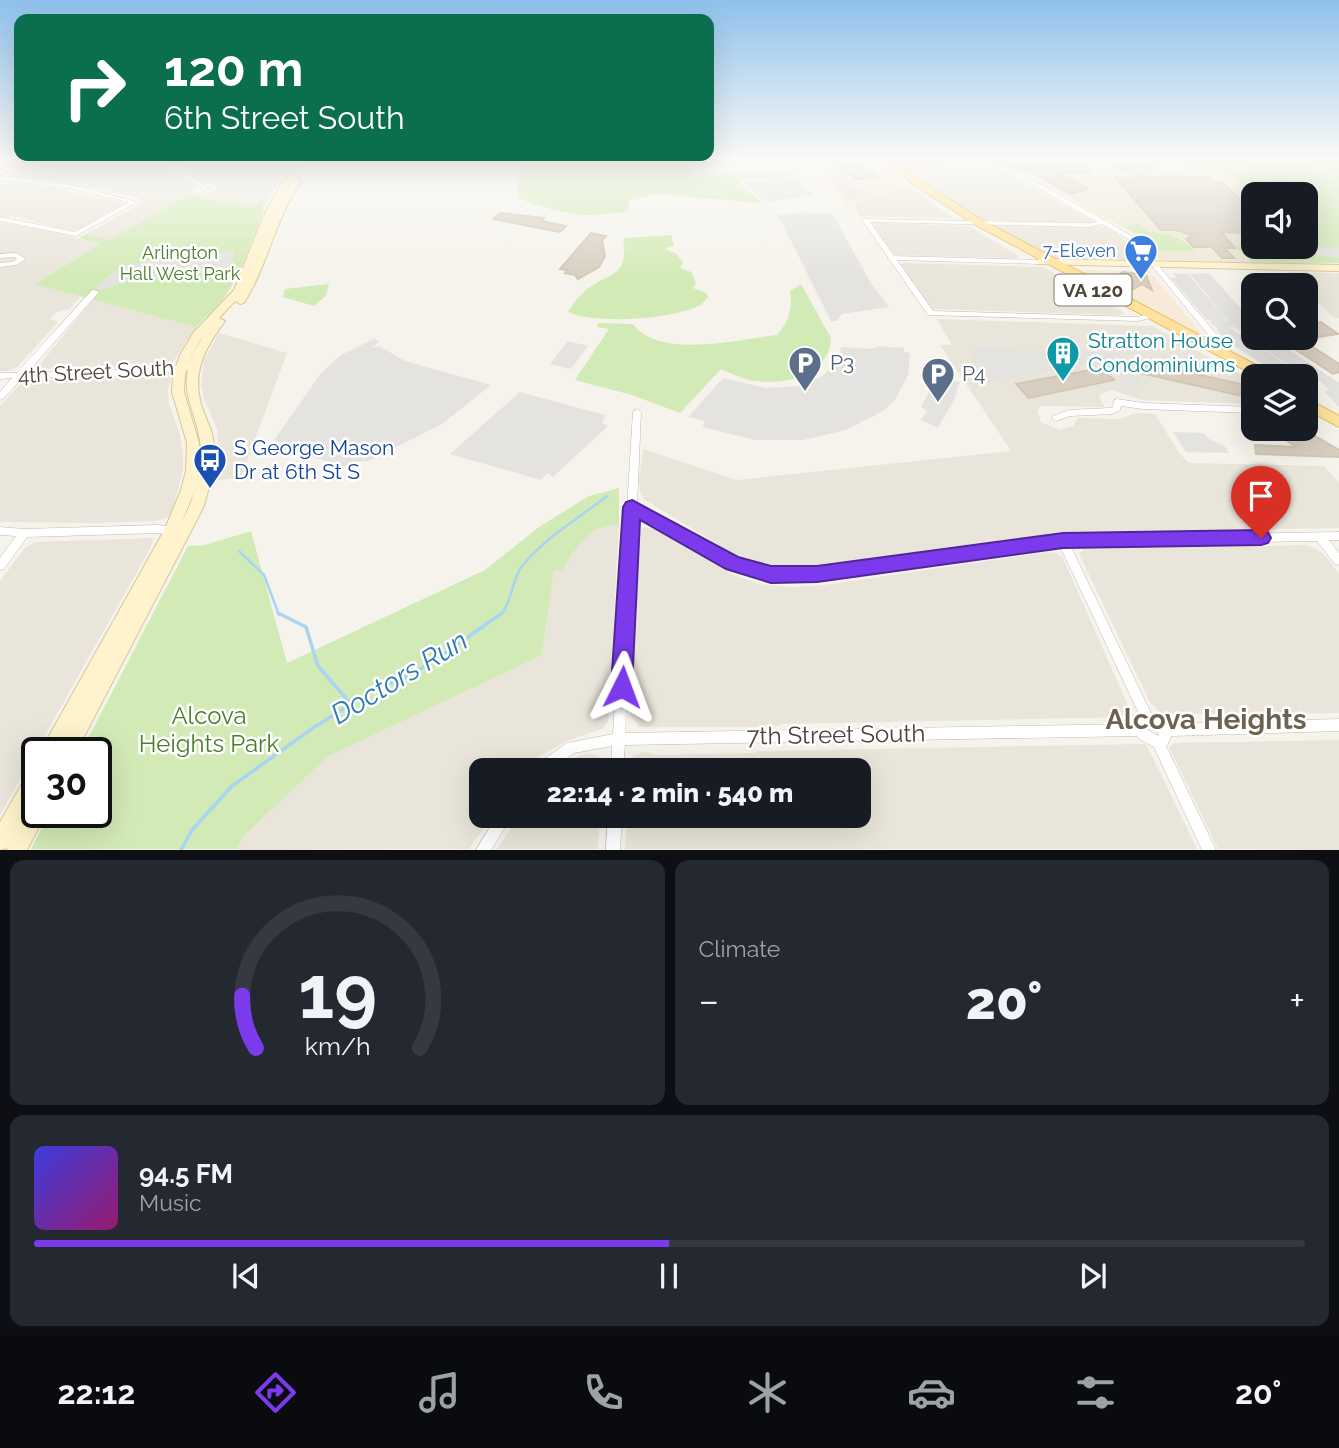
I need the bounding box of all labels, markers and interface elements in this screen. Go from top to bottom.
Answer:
text: 120 m [164,40,303,97]
icon: right [49,42,140,133]
text: 6th Street South [164,99,405,136]
map controls [1241,182,1318,441]
button: sound [1241,182,1318,259]
supermarket icon: 7-Eleven [1122,232,1160,281]
place label: 7-Eleven [1043,240,1116,261]
park label: Arlington Hall West Park [120,242,241,284]
button: search [1241,273,1318,350]
road number: VA 120 [1054,274,1132,306]
place label: Stratton House Condominiums [1088,328,1235,377]
building icon: Stratton House Condominiums [1044,334,1082,383]
parking icon: P3 [786,344,824,393]
place label: P3 [830,350,854,375]
street label: 4th Street South [17,355,175,388]
parking icon: P4 [919,355,957,404]
place label: P4 [962,361,985,386]
button: layers [1241,364,1318,441]
place label: S George Mason Dr at 6th St S [234,435,394,484]
bus stop icon: S George Mason Dr at 6th St S [191,441,229,490]
pin [1231,466,1291,538]
icon: arrive [1242,477,1280,515]
water label: Doctors Run [325,624,474,731]
position arrow [585,650,659,724]
park label: Alcova Heights Park [139,701,279,758]
district label: Alcova Heights [1105,703,1307,736]
street label: 7th Street South [746,718,926,751]
speed limit sign: 30 [21,737,112,828]
text: 22:14 · 2 min · 540 m [547,778,793,808]
text: Climate [699,935,780,962]
text: 19 [298,951,377,1036]
text: 20° [966,970,1042,1031]
text: − [699,978,719,1023]
text: + [1289,978,1305,1023]
text: km/h [304,1031,370,1061]
text: 94.5 FM [139,1159,233,1189]
text: Music [139,1189,202,1216]
icon: previous [227,1257,265,1295]
icon: pause [650,1257,688,1295]
icon: next [1074,1257,1112,1295]
icon: directions [251,1368,300,1417]
icon: music [415,1368,464,1417]
icon: phone [579,1368,628,1417]
icon: climate [743,1368,792,1417]
icon: car [907,1368,956,1417]
icon: filters [1071,1368,1120,1417]
text: 22:12 [58,1374,135,1411]
text: 20° [1235,1374,1281,1411]

